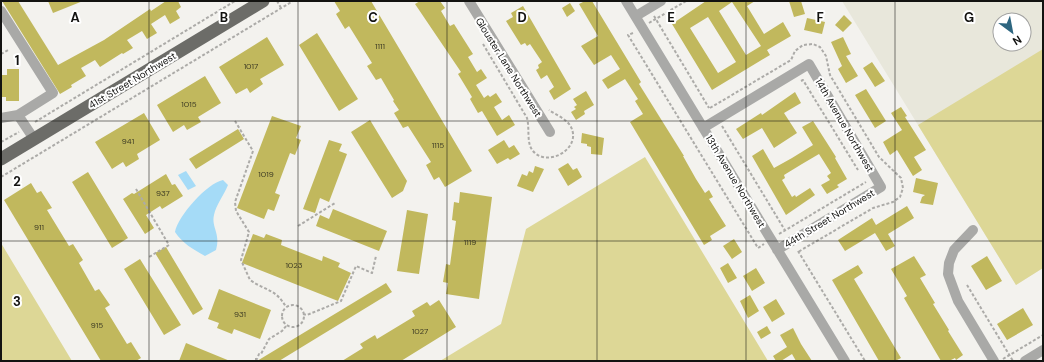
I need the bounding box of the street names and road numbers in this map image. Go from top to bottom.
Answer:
street label: Glouster Lane Northwest [473,15,545,120]
street label: 41st Street Northwest [86,49,178,112]
street label: 14th Avenue Northwest [812,76,877,175]
street label: 13th Avenue Northwest [703,132,768,230]
street label: 44th Street Northwest [782,186,877,251]

